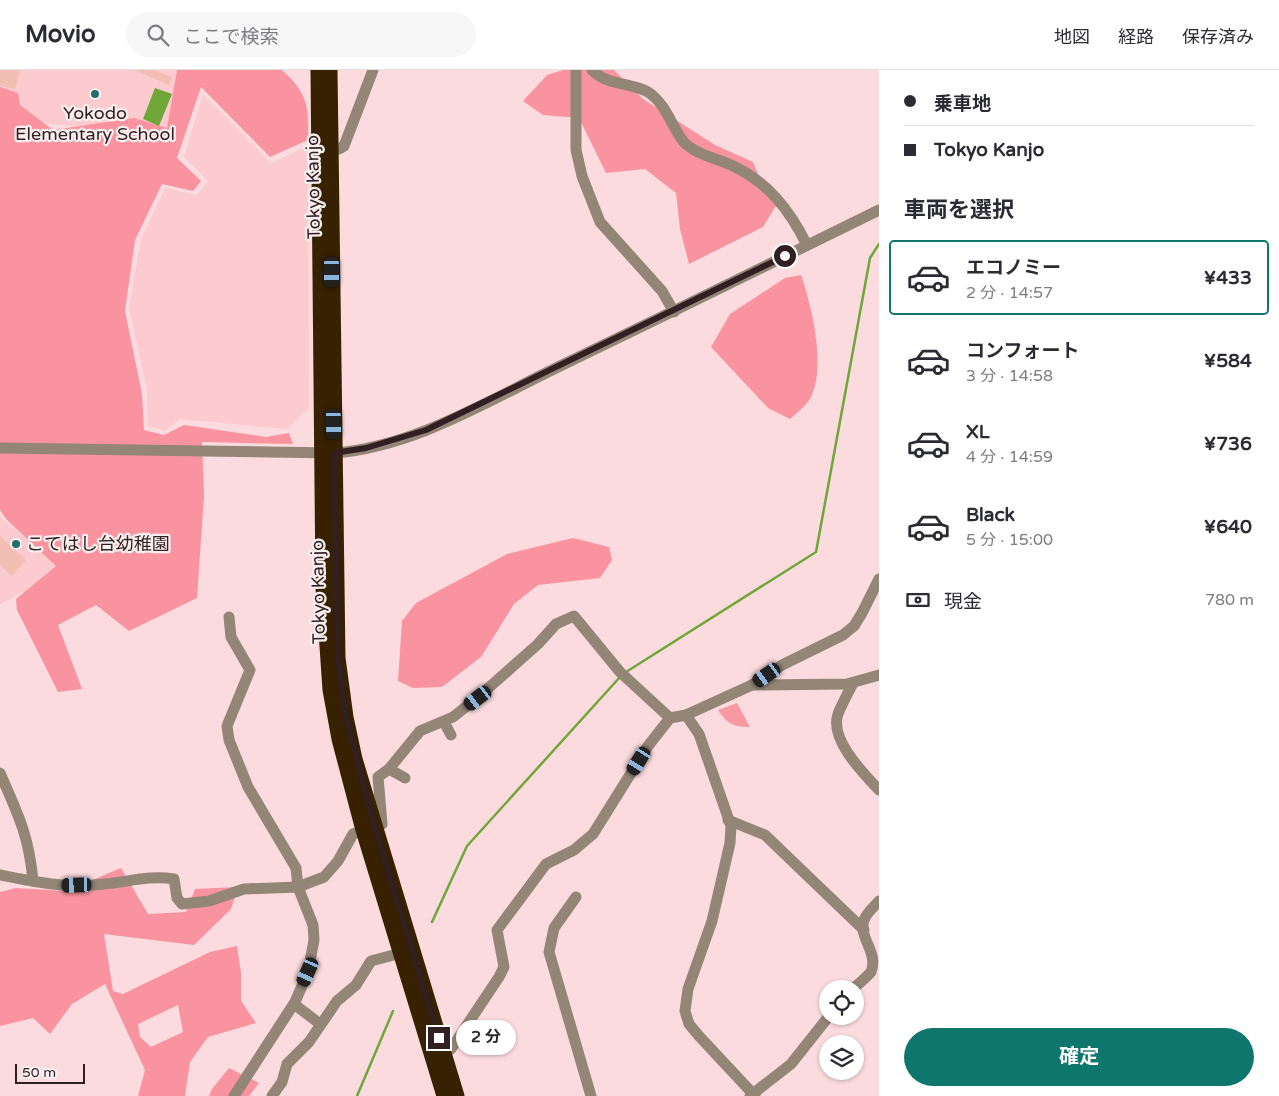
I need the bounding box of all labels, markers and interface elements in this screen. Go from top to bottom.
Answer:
search box [126,12,476,57]
text: Movio [25,20,96,49]
icon: search [144,21,172,49]
text: ここで検索 [184,26,279,48]
text: 地図 [1054,26,1090,48]
text: 経路 [1118,26,1154,48]
text: 保存済み [1182,26,1254,48]
marker: Yokodo Elementary School [89,88,101,100]
text: 乗車地 [934,93,991,115]
place label: Yokodo Elementary School [15,102,175,145]
street label: Tokyo Kanjo [301,135,325,239]
text: Tokyo Kanjo [934,139,1044,161]
text: 車両を選択 [904,197,1014,223]
route start [774,245,796,267]
icon: car [906,255,951,300]
car [324,257,339,287]
text: エコノミー [966,257,1061,279]
text: ¥433 [1204,267,1252,289]
text: 2 分 · 14:57 [966,283,1053,303]
icon: car [906,338,951,383]
text: コンフォート [966,340,1079,362]
text: ¥584 [1204,350,1252,372]
text: 3 分 · 14:58 [966,366,1053,386]
car [326,409,341,439]
icon: car [906,421,951,466]
text: XL [966,421,990,443]
text: ¥736 [1204,433,1252,455]
text: 4 分 · 14:59 [966,447,1053,467]
icon: car [906,504,951,549]
text: Black [966,504,1015,526]
text: ¥640 [1204,516,1252,538]
text: 5 分 · 15:00 [966,530,1053,550]
place label: こてはし台幼稚園 [26,533,170,555]
marker: こてはし台幼稚園 [10,538,22,550]
street label: Tokyo Kanjo [306,540,330,644]
icon: cash [904,586,932,614]
text: 780 m [1205,590,1254,610]
text: 現金 [944,591,982,613]
car [750,660,783,690]
car [461,683,494,713]
car [624,744,653,778]
car [61,877,92,893]
car [295,955,320,989]
map controls [819,980,864,1080]
button: locate [819,980,864,1025]
callout: 2 分 [456,1020,516,1056]
route end [428,1027,450,1049]
text: 2 分 [471,1027,501,1047]
button: 確定 [904,1028,1254,1086]
button: layers [819,1035,864,1080]
scale bar [15,1061,85,1084]
text: 50 m [22,1064,56,1081]

